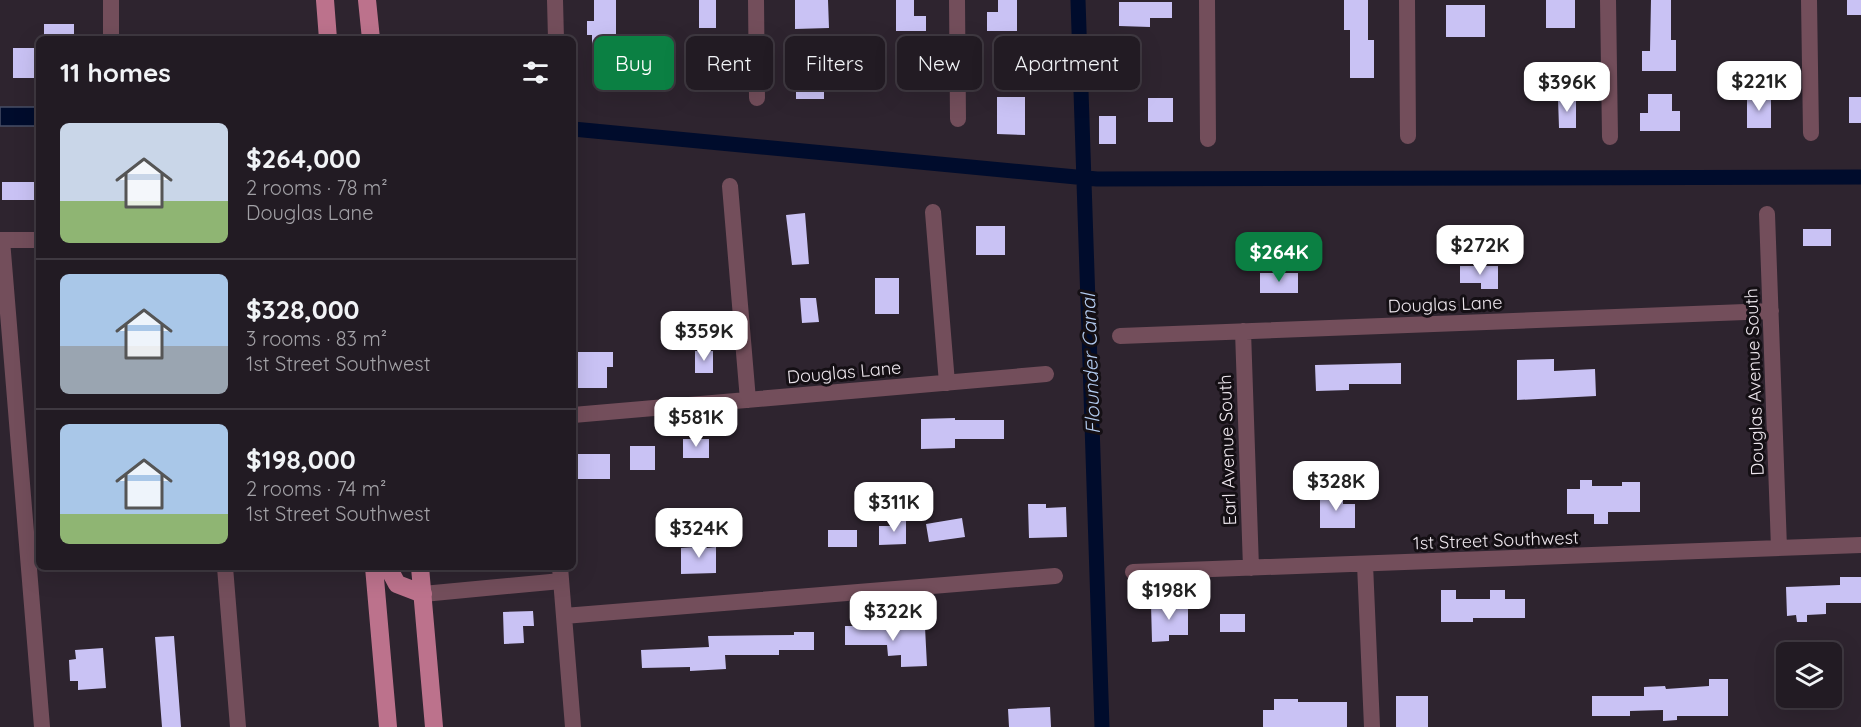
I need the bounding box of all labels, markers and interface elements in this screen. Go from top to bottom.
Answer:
chip: Buy [594,36,674,90]
chip: Rent [686,36,773,90]
chip: Filters [785,36,885,90]
chip: New [897,36,982,90]
chip: Apartment [994,36,1140,90]
text: 11 homes [60,56,171,89]
icon: filters [519,56,552,89]
pin: $221K [1717,61,1801,112]
pin: $396K [1525,62,1609,113]
text: $221K [1731,68,1787,93]
text: $396K [1538,69,1596,94]
text: $264,000 [246,142,361,175]
icon: home [108,147,180,219]
text: 2 rooms · 78 m² [246,175,388,200]
text: Douglas Lane [246,200,373,225]
pin: $272K [1438,225,1522,276]
pin: $264K [1237,232,1321,283]
text: $272K [1451,232,1509,257]
text: $264K [1249,239,1309,264]
street label: Douglas Avenue South [1739,288,1769,476]
water label: Flounder Canal [1075,291,1105,435]
street label: Douglas Lane [1387,291,1503,317]
text: $328,000 [246,293,360,326]
icon: home [108,298,180,370]
pin: $359K [662,311,746,362]
text: $359K [675,318,733,343]
text: 3 rooms · 83 m² [246,326,387,351]
text: 1st Street Southwest [246,351,430,376]
street label: Douglas Lane [786,356,902,388]
street label: Earl Avenue South [1213,374,1241,526]
pin: $581K [654,397,738,448]
text: $581K [668,404,724,429]
text: $198,000 [246,443,356,476]
icon: home [108,448,180,520]
pin: $328K [1294,461,1378,512]
text: $328K [1307,468,1365,493]
text: 2 rooms · 74 m² [246,476,386,501]
pin: $311K [852,482,936,533]
text: $311K [868,489,920,514]
text: 1st Street Southwest [246,501,430,526]
pin: $324K [657,508,741,559]
text: $324K [670,515,728,540]
street label: 1st Street Southwest [1413,526,1579,554]
pin: $198K [1127,570,1211,621]
text: $198K [1141,577,1197,602]
pin: $322K [851,591,935,642]
text: $322K [864,598,922,623]
map controls [1776,642,1842,708]
button: layers [1776,642,1842,708]

